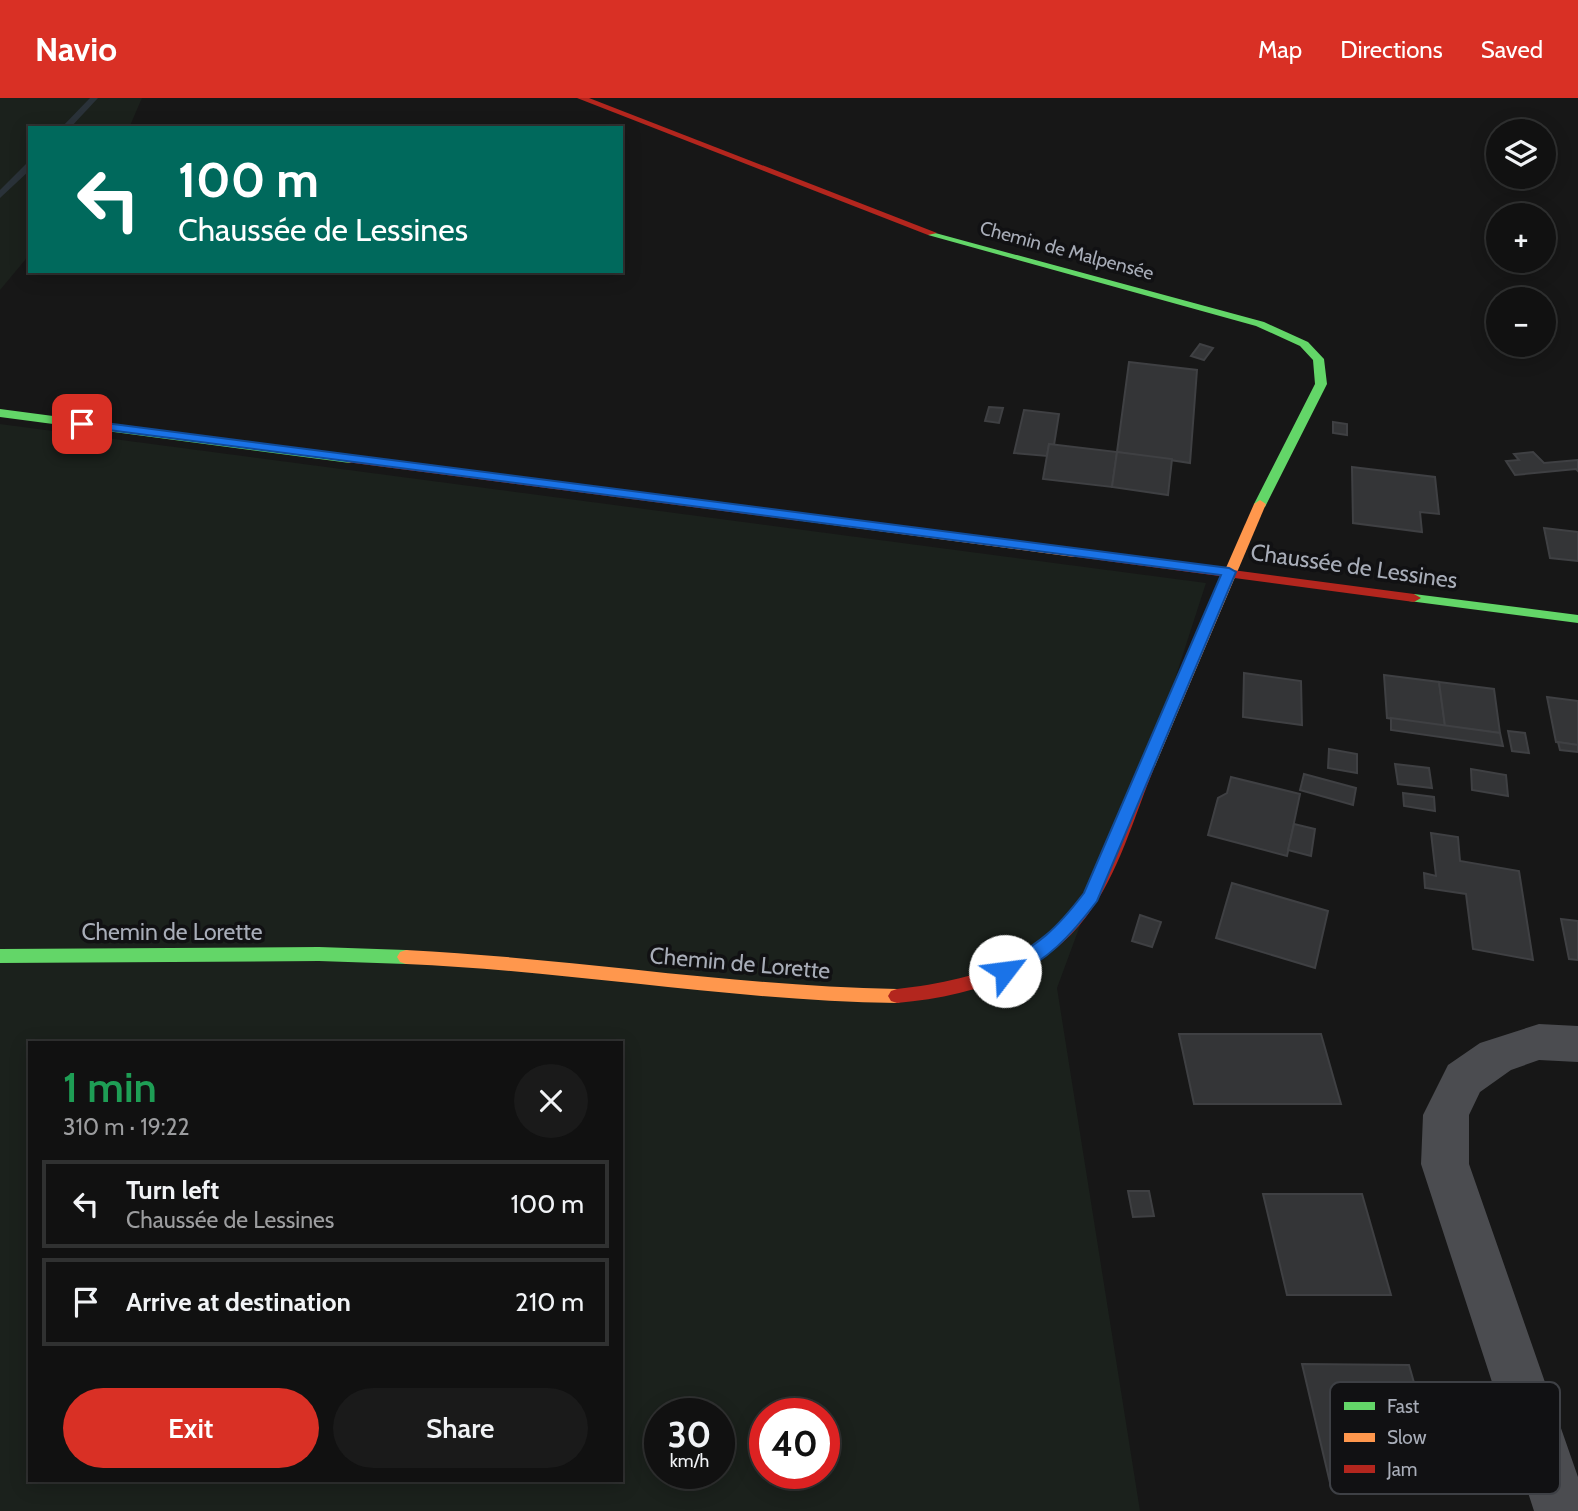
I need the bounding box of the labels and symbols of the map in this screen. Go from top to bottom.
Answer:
street label: Chemin de Malpensée [977,216,1157,285]
pin [52,394,112,454]
street label: Chaussée de Lessines [1249,538,1459,594]
street label: Chemin de Lorette [81,918,263,946]
position arrow [968,934,1042,1008]
street label: Chemin de Lorette [649,941,832,985]
legend [1330,1382,1560,1494]
text: Fast [1387,1395,1420,1418]
speed limit sign: 40 [749,1398,840,1489]
text: Slow [1387,1426,1427,1449]
text: Jam [1386,1458,1417,1481]

